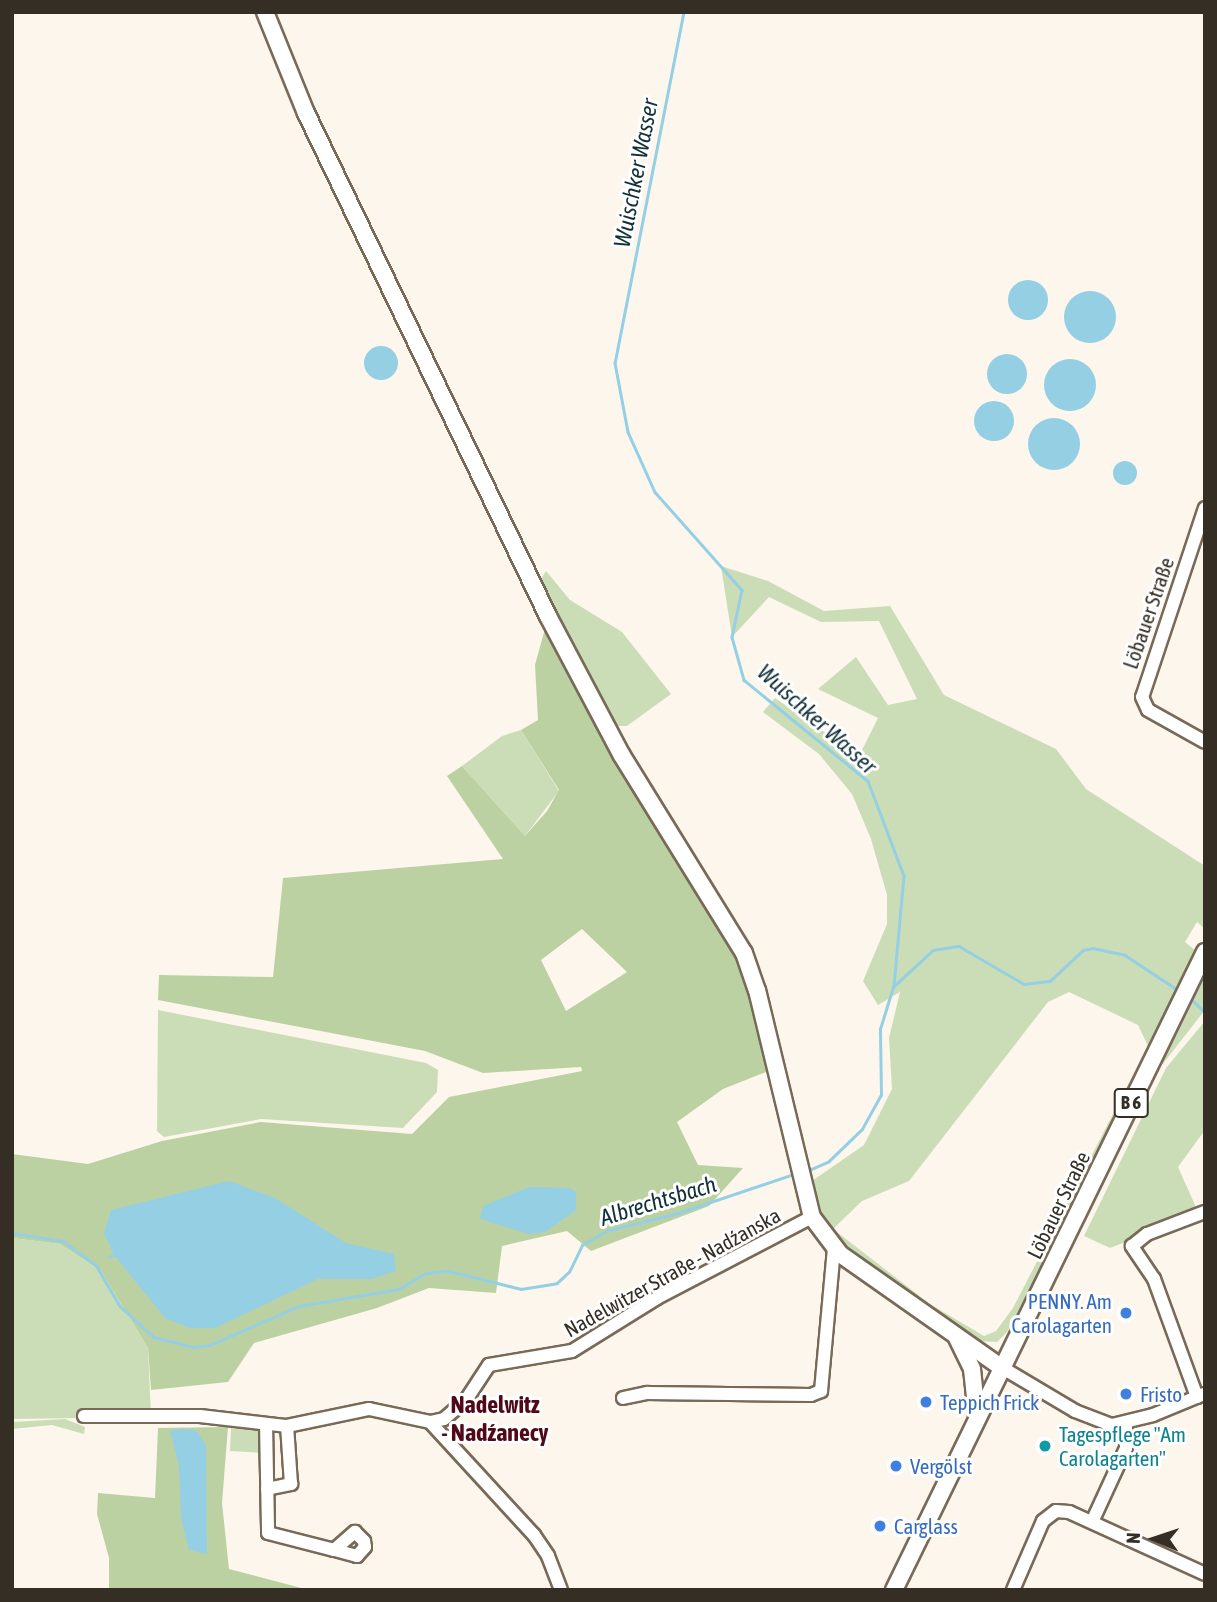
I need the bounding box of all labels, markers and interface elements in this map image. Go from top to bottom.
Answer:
water label: Wuischker Wasser [608,96,664,250]
street label: Löbauer Straße [1117,554,1179,672]
water label: Wuischker Wasser [752,658,882,780]
road number: B 6 [1114,1088,1148,1119]
street label: Löbauer Straße [1021,1147,1095,1263]
water label: Albrechtsbach [597,1170,719,1232]
street label: Nadelwitzer Straße - Nadźanska [560,1202,784,1342]
place label: PENNY. Am Carolagarten [1011,1288,1112,1338]
marker: PENNY. Am Carolagarten [1118,1305,1134,1321]
place label: Fristo [1140,1381,1182,1407]
marker: Fristo [1118,1386,1134,1402]
place label: Teppich Frick [940,1389,1039,1415]
district label: Nadelwitz - Nadźanecy [442,1391,548,1447]
marker: Teppich Frick [918,1394,934,1410]
place label: Tagespflege "Am Carolagarten" [1059,1421,1186,1471]
marker: Tagespflege "Am Carolagarten" [1037,1438,1053,1454]
place label: Vergölst [910,1453,972,1479]
marker: Vergölst [888,1458,904,1474]
north arrow [1119,1504,1189,1574]
place label: Carglass [894,1513,958,1539]
marker: Carglass [872,1518,888,1534]
text: N [1122,1532,1144,1544]

